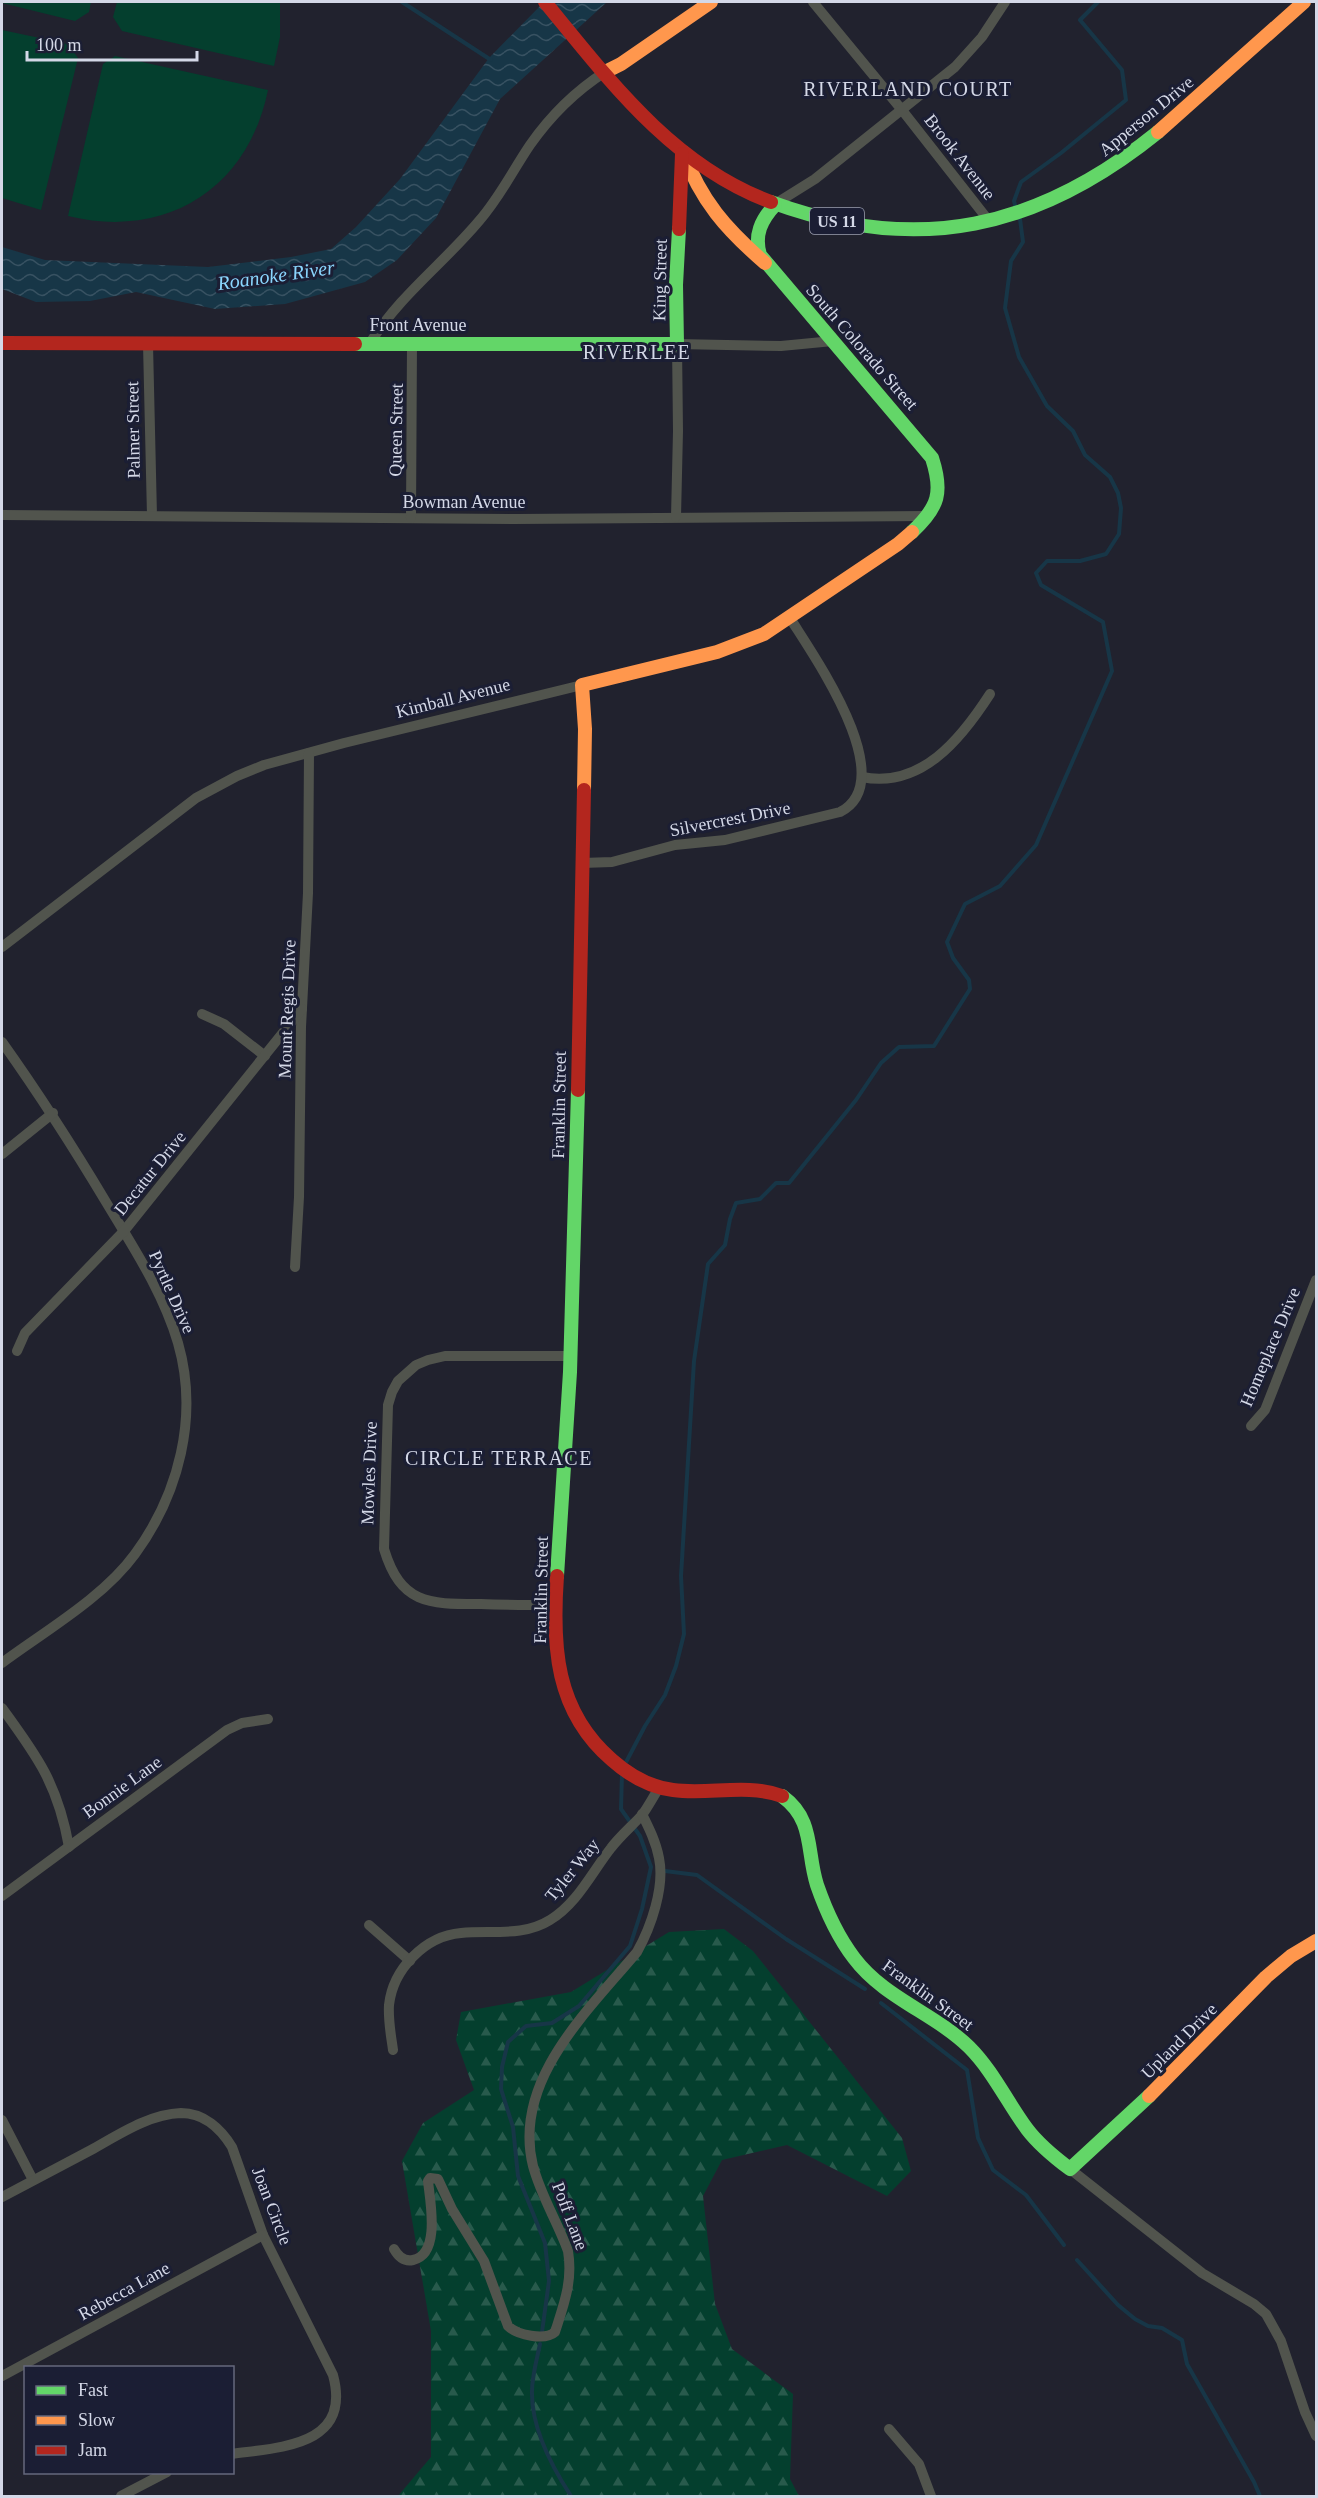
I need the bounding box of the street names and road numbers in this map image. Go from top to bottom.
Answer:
street label: Apperson Drive [1095,72,1197,160]
street label: Brook Avenue [920,110,1000,204]
road number: US 11 [810,208,864,234]
street label: King Street [649,239,671,321]
street label: South Colorado Street [802,280,922,414]
street label: Front Avenue [369,315,467,335]
street label: Palmer Street [122,381,144,479]
street label: Queen Street [385,383,407,477]
street label: Bowman Avenue [402,492,526,512]
street label: Kimball Avenue [394,674,512,722]
street label: Silvercrest Drive [668,797,792,841]
street label: Mount Regis Drive [275,939,299,1079]
street label: Franklin Street [548,1051,570,1159]
street label: Decatur Drive [110,1127,190,1219]
street label: Pyrtle Drive [145,1248,199,1336]
street label: Homeplace Drive [1236,1284,1304,1410]
street label: Mowles Drive [357,1421,381,1525]
street label: Franklin Street [530,1536,552,1644]
street label: Bonnie Lane [79,1752,165,1822]
street label: Tyler Way [541,1835,603,1905]
street label: Franklin Street [879,1955,977,2035]
street label: Upland Drive [1137,1999,1221,2083]
street label: Joan Circle [248,2164,296,2248]
street label: Poff Lane [548,2179,592,2253]
street label: Rebecca Lane [75,2258,173,2324]

